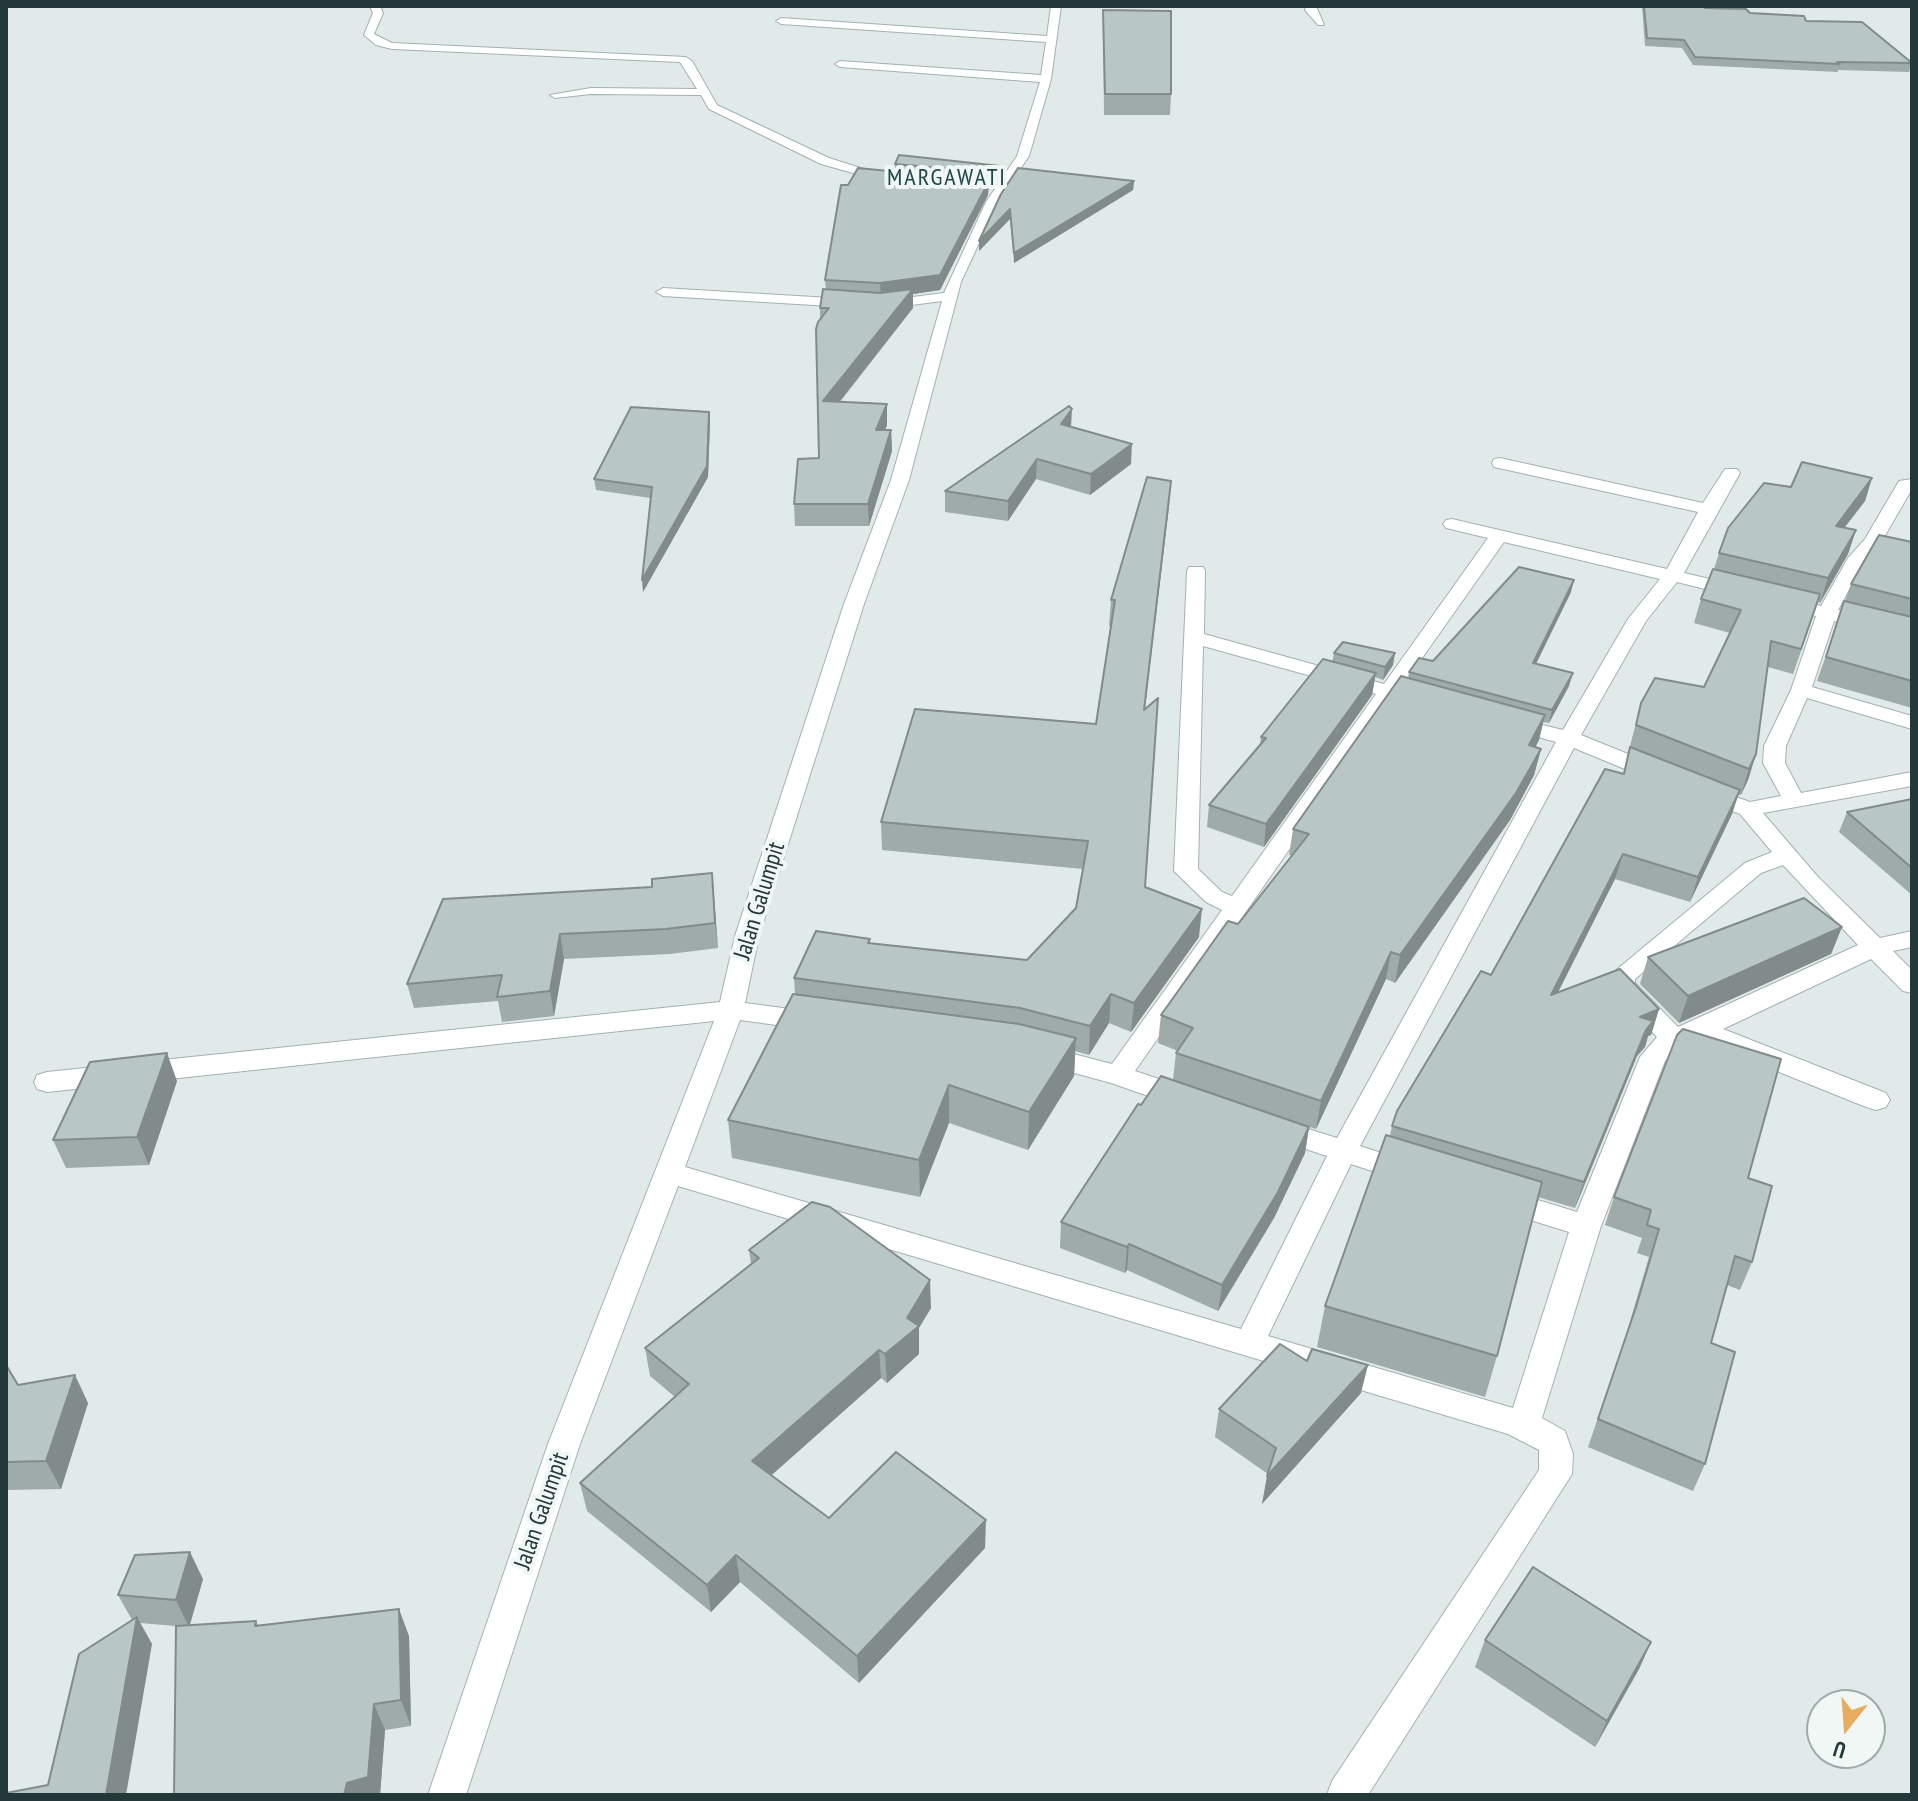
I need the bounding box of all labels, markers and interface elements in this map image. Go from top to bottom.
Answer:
district label: MARGAWATI [887,164,1007,192]
street label: Jalan Galumpit [728,839,792,963]
street label: Jalan Galumpit [509,1449,575,1573]
north arrow [1806,1689,1886,1769]
text: U [1830,1735,1849,1765]

